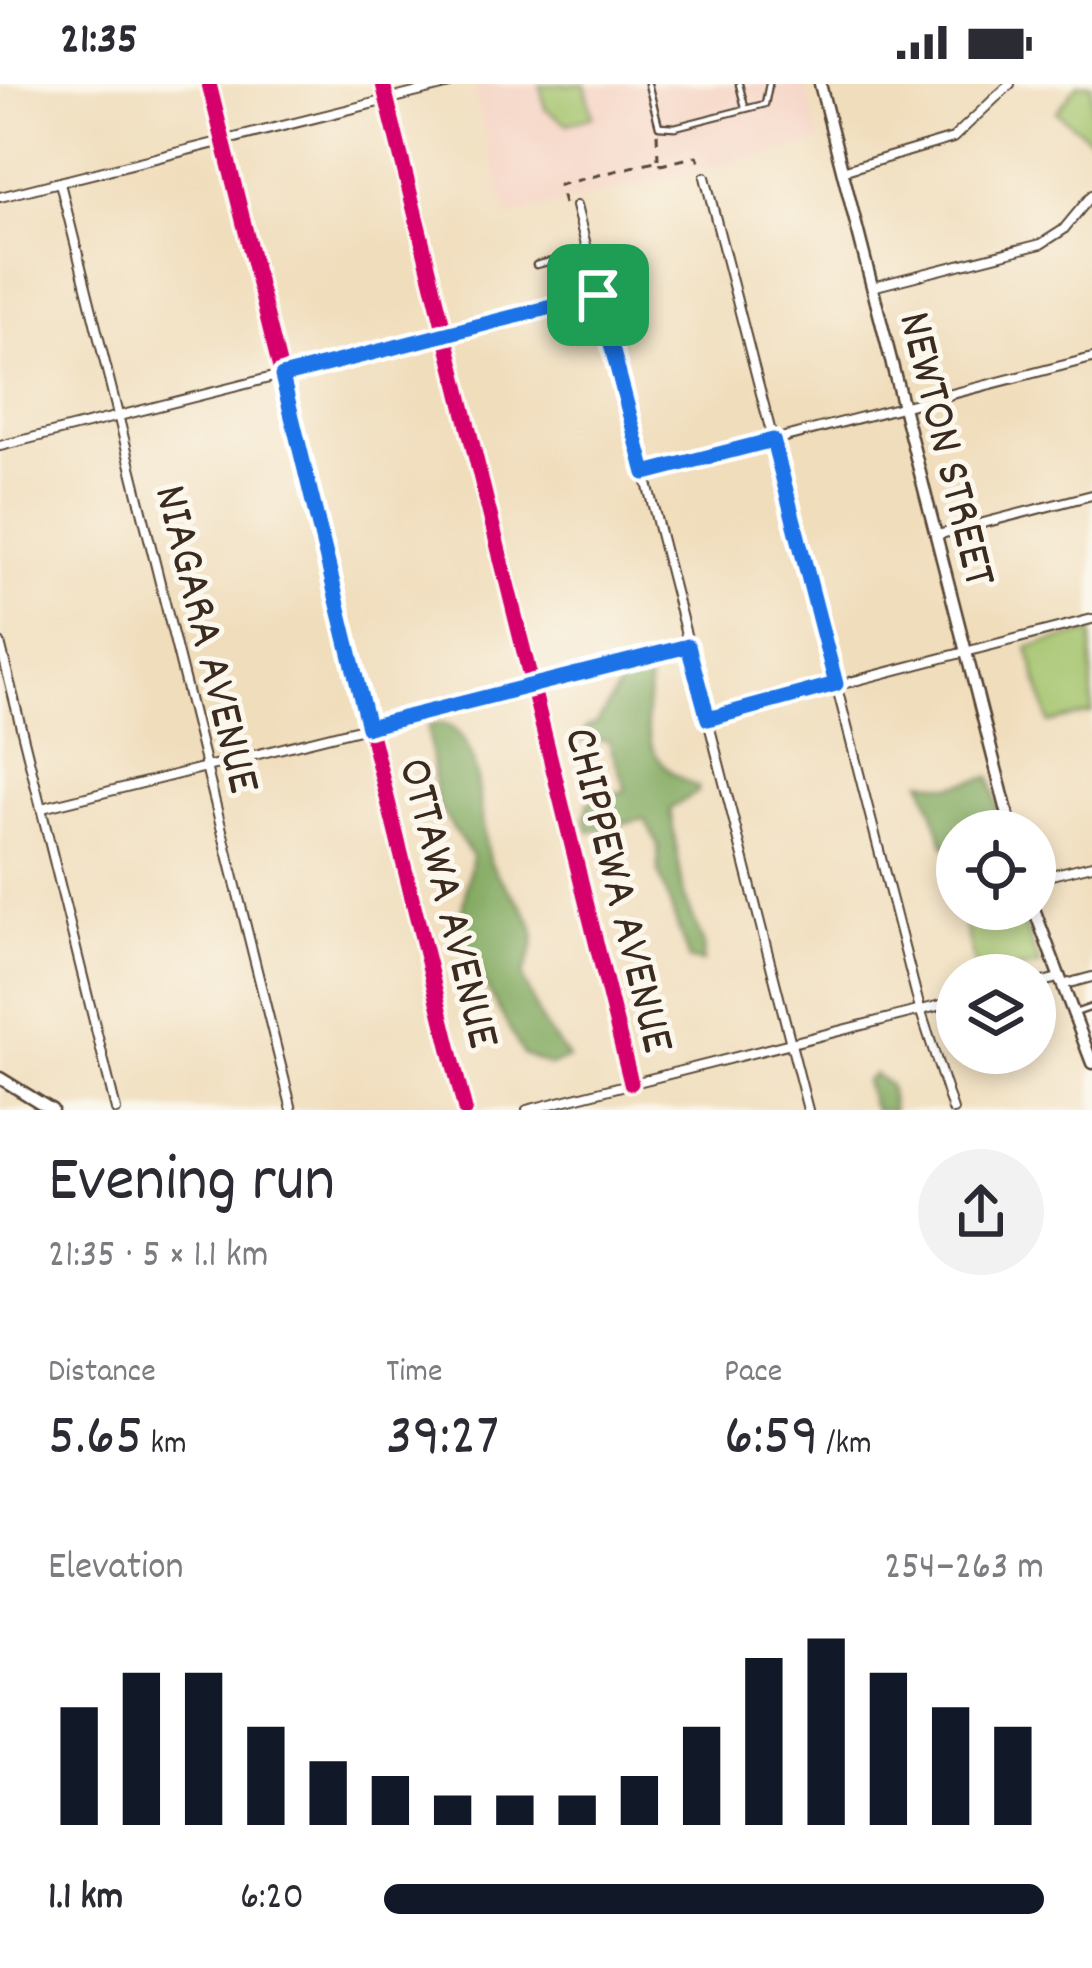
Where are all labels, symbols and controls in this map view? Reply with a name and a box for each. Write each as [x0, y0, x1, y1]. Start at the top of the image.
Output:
text: 21:35 [60, 10, 138, 74]
pin [547, 244, 649, 346]
icon: arrive [565, 262, 631, 328]
street label: NEWTON STREET [876, 305, 1011, 595]
street label: NIAGARA AVENUE [132, 478, 275, 801]
street label: CHIPPEWA AVENUE [542, 721, 690, 1061]
street label: OTTAWA AVENUE [376, 752, 515, 1056]
map controls [936, 810, 1056, 1074]
button: locate [936, 810, 1056, 930]
button: layers [936, 954, 1056, 1074]
text: Evening run [48, 1138, 335, 1232]
button: share [918, 1149, 1044, 1275]
text: 21:35 · 5 × 1.1 km [48, 1230, 269, 1285]
text: Distance [48, 1350, 156, 1397]
text: Time [386, 1350, 442, 1397]
text: Pace [724, 1350, 782, 1397]
text: 5.65 [48, 1397, 143, 1483]
text: 39:27 [386, 1397, 499, 1483]
text: 6:59 [724, 1397, 819, 1483]
text: km [143, 1422, 187, 1469]
text: /km [819, 1422, 872, 1469]
text: Elevation [48, 1542, 184, 1597]
text: 254–263 m [884, 1542, 1044, 1597]
text: 1.1 km [48, 1872, 123, 1927]
text: 6:20 [240, 1872, 304, 1927]

